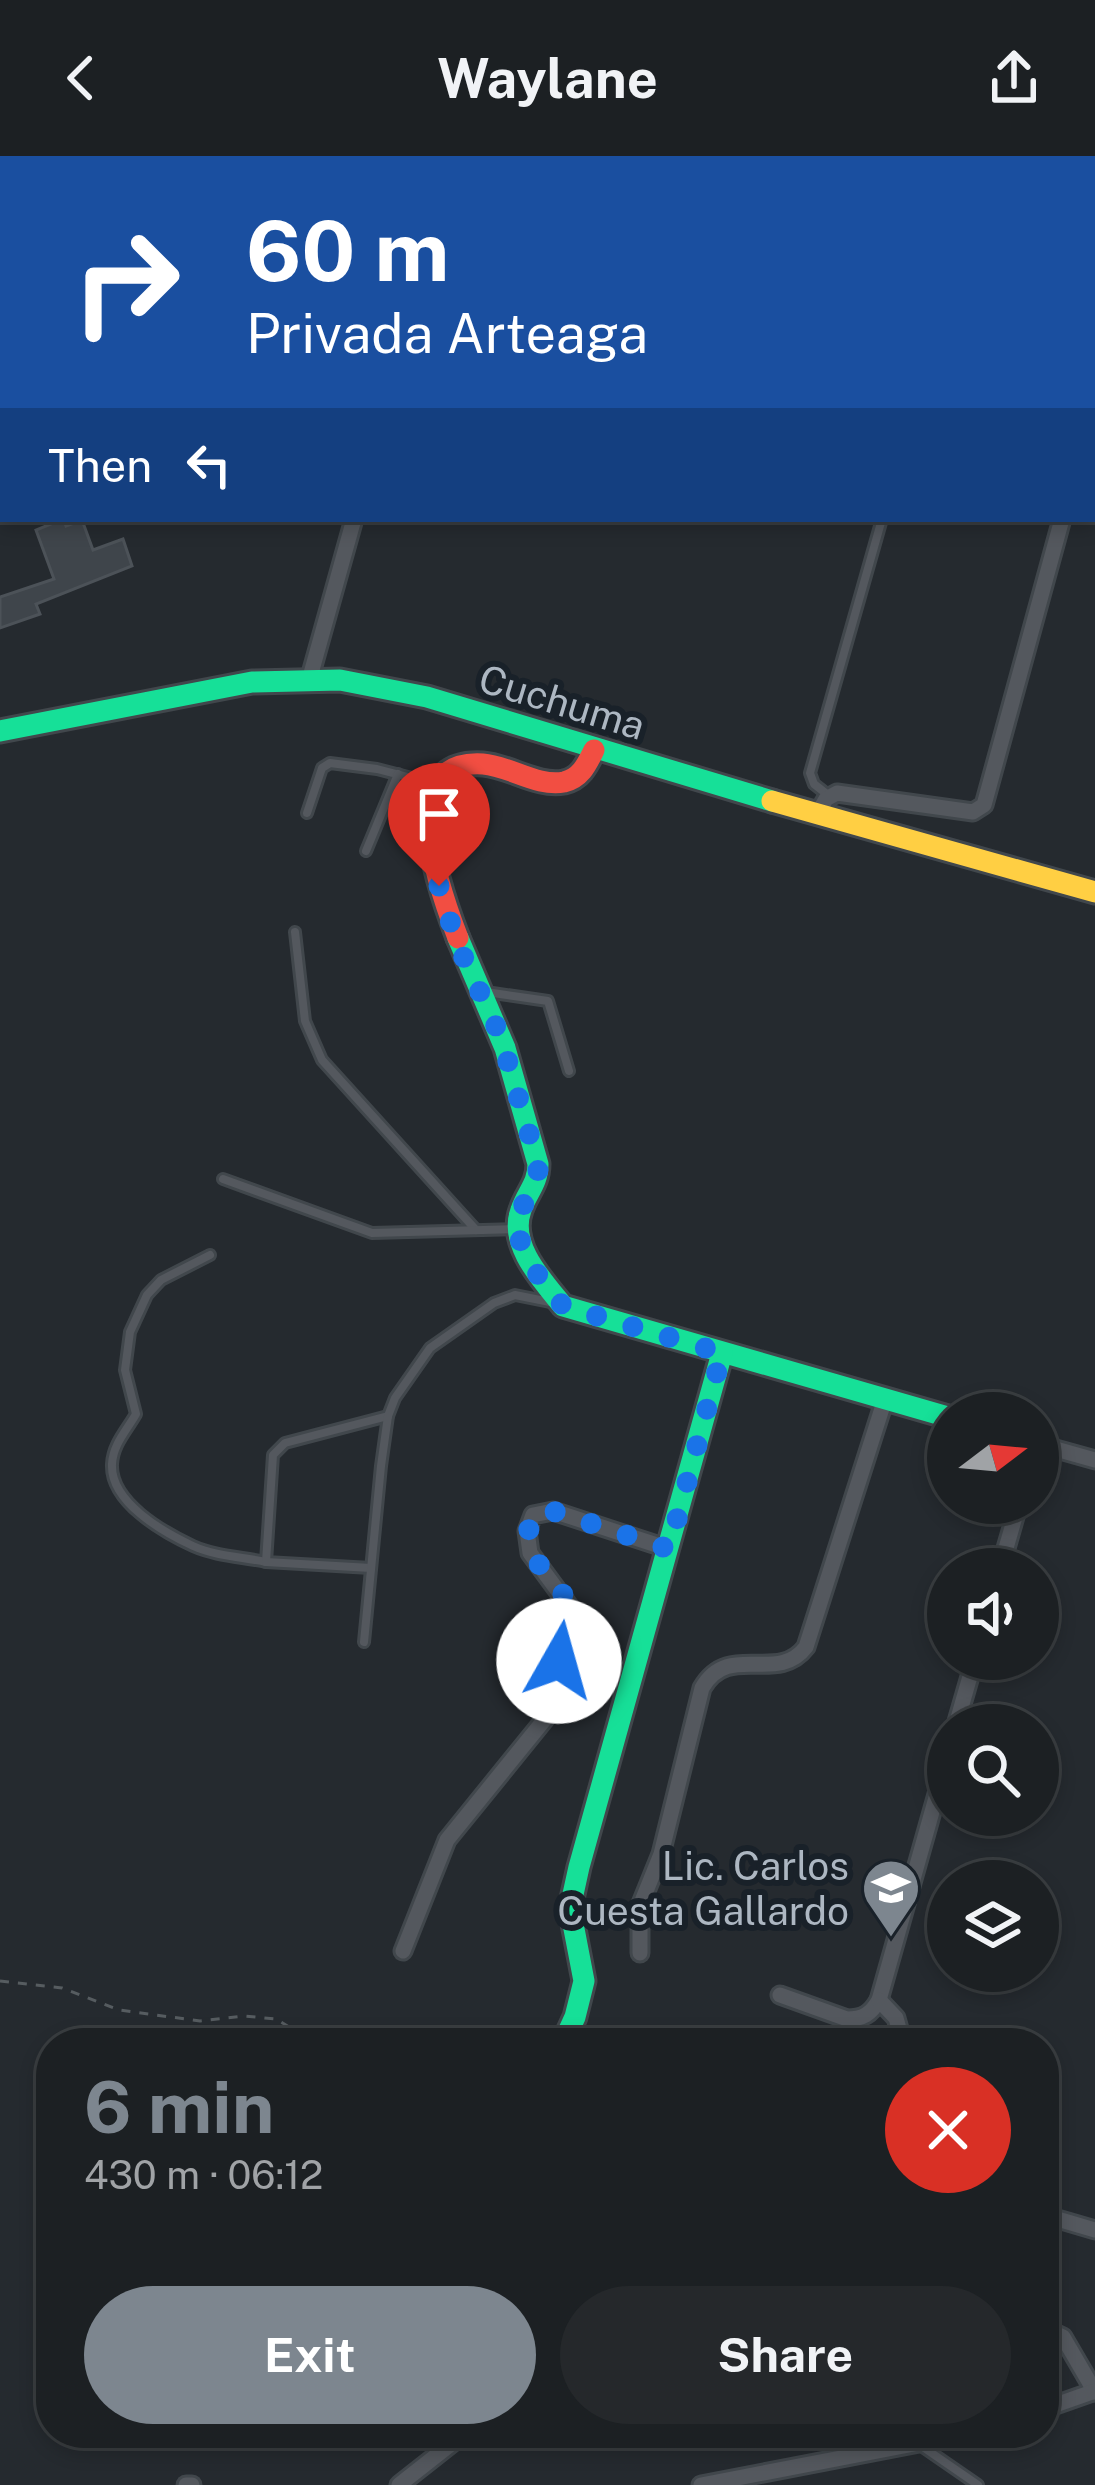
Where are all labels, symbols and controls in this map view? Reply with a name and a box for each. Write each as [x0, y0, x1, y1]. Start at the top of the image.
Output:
icon: back [48, 45, 114, 111]
icon: share [981, 45, 1047, 111]
text: Waylane [437, 47, 658, 110]
text: 60 m [246, 201, 450, 300]
icon: right [48, 204, 204, 360]
text: Privada Arteaga [246, 302, 648, 365]
icon: left [176, 432, 242, 498]
text: Then [48, 439, 152, 492]
street label: Cuchuma [473, 655, 651, 749]
pin [388, 763, 490, 886]
icon: arrive [406, 781, 472, 847]
north arrow [927, 1392, 1059, 1524]
map controls [927, 1392, 1059, 1992]
button: sound [927, 1548, 1059, 1680]
position arrow [496, 1598, 622, 1724]
button: search [927, 1704, 1059, 1836]
place label: Lic. Carlos Cuesta Gallardo [557, 1843, 849, 1934]
school or university icon: Lic. Carlos Cuesta Gallardo [860, 1857, 922, 1939]
button: layers [927, 1860, 1059, 1992]
text: 6 min [84, 2065, 274, 2149]
button: close [885, 2067, 1011, 2193]
text: 430 m · 06:12 [84, 2152, 323, 2198]
button: Exit [84, 2286, 536, 2424]
button: Share [560, 2286, 1011, 2424]

